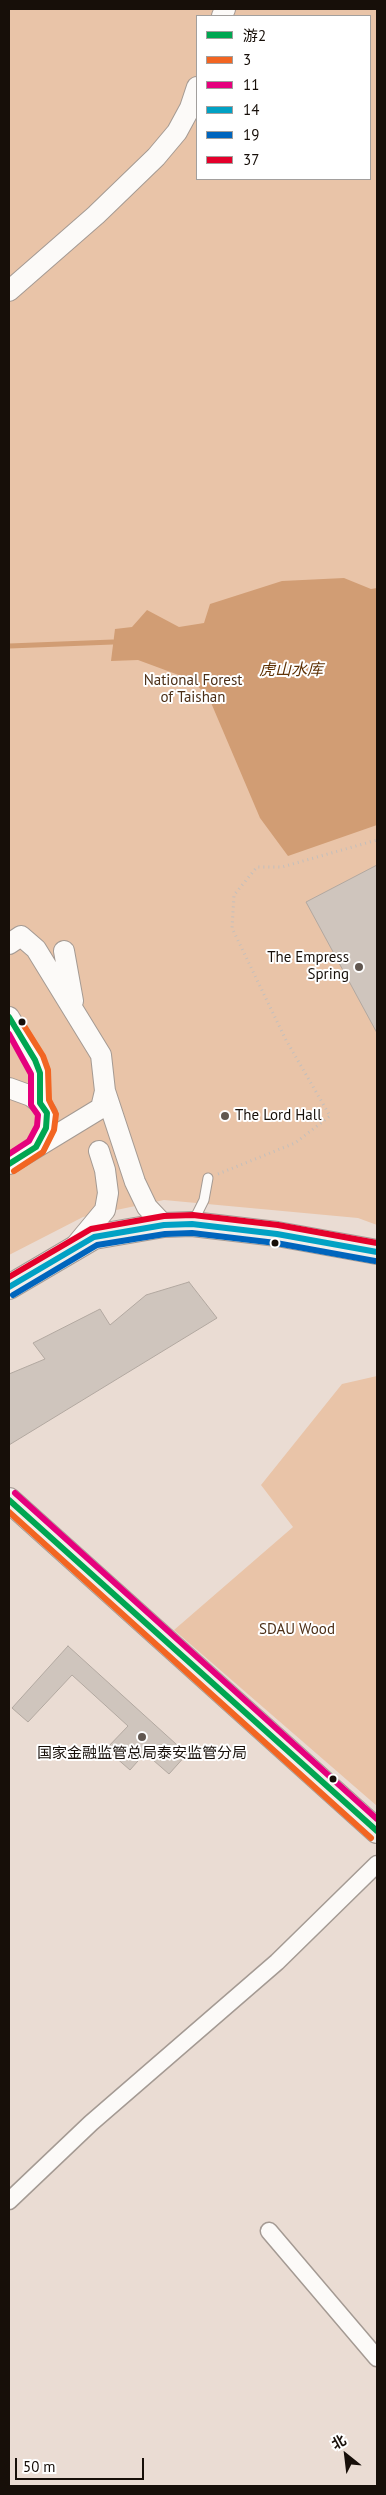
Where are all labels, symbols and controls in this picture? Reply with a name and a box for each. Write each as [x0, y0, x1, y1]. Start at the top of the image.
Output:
legend [196, 15, 371, 180]
text: 游2 [243, 26, 266, 45]
text: 3 [243, 50, 251, 69]
text: 11 [243, 75, 259, 94]
text: 14 [243, 100, 259, 119]
text: 19 [243, 125, 259, 144]
text: 37 [243, 150, 259, 169]
water label: 虎山水库 [259, 660, 323, 680]
park label: National Forest of Taishan [144, 672, 242, 707]
place label: The Empress Spring [267, 949, 349, 984]
marker: The Empress Spring [353, 961, 365, 973]
unlabelled marker [17, 1017, 27, 1027]
place label: The Lord Hall [235, 1107, 322, 1125]
marker: The Lord Hall [219, 1110, 231, 1122]
unlabelled marker [270, 1238, 280, 1248]
park label: SDAU Wood [259, 1621, 335, 1639]
marker: 国家金融监管总局泰安监管分局 [136, 1731, 148, 1743]
place label: 国家金融监管总局泰安监管分局 [37, 1745, 247, 1763]
unlabelled marker [328, 1774, 338, 1784]
north arrow [321, 2430, 371, 2480]
text: 北 [328, 2431, 349, 2453]
scale bar [18, 2448, 146, 2480]
text: 50 m [23, 2457, 56, 2476]

